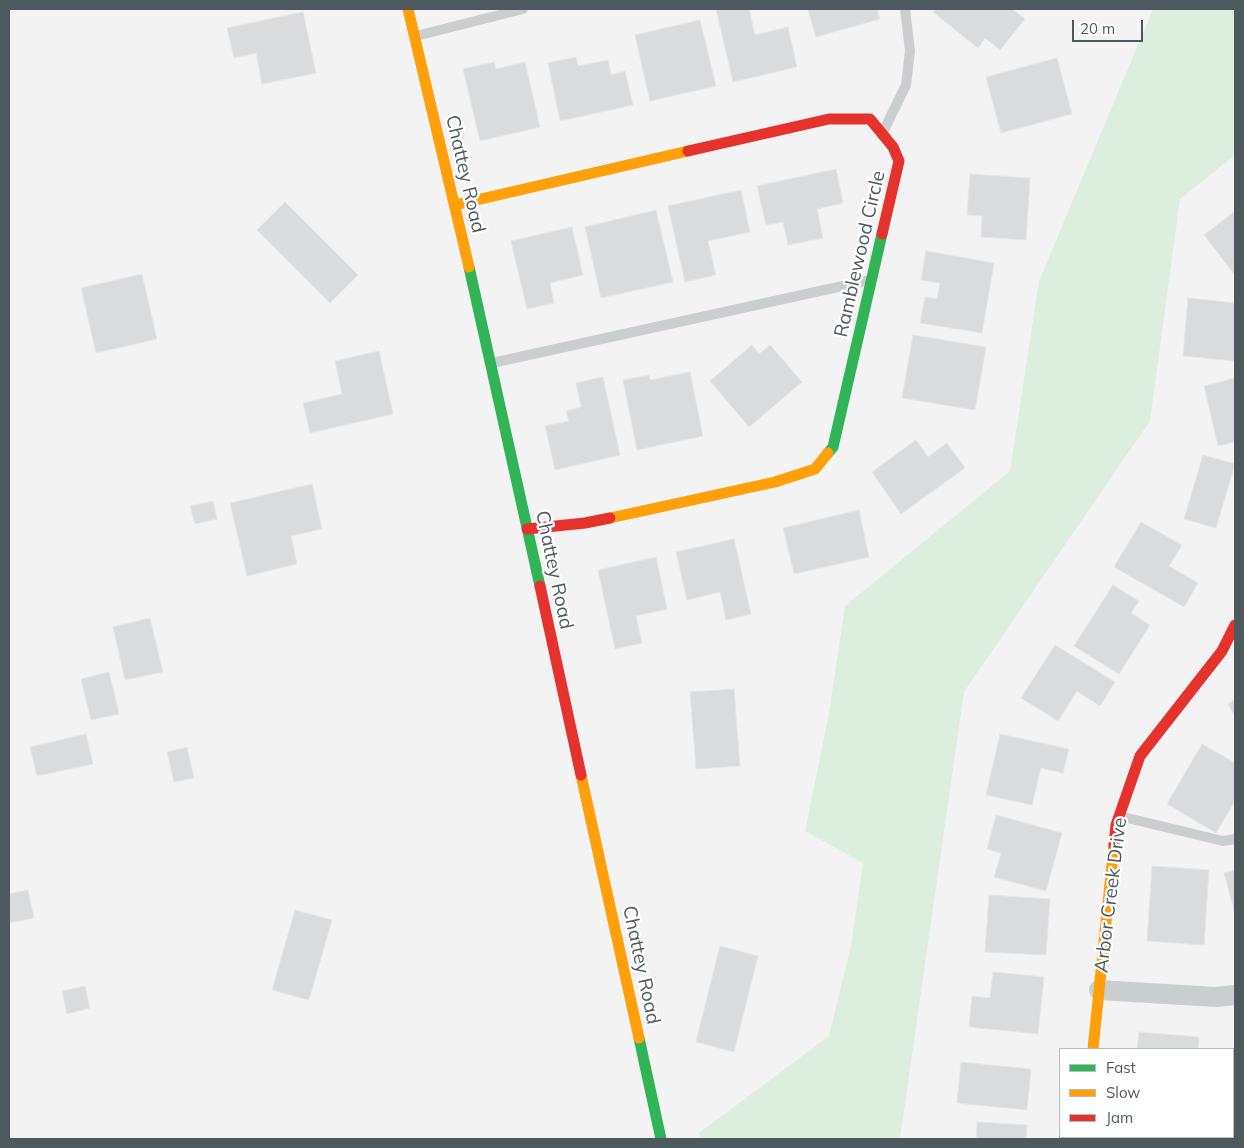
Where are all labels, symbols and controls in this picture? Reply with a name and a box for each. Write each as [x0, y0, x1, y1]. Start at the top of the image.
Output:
scale bar [1074, 10, 1145, 42]
text: 20 m [1080, 19, 1115, 38]
street label: Chattey Road [440, 113, 490, 235]
street label: Ramblewood Circle [830, 168, 890, 340]
street label: Chattey Road [530, 509, 578, 631]
street label: Arbor Creek Drive [1090, 816, 1132, 974]
street label: Chattey Road [617, 904, 665, 1026]
legend [1059, 1048, 1234, 1138]
text: Fast [1106, 1058, 1136, 1077]
text: Slow [1106, 1083, 1140, 1102]
text: Jam [1106, 1108, 1133, 1127]

